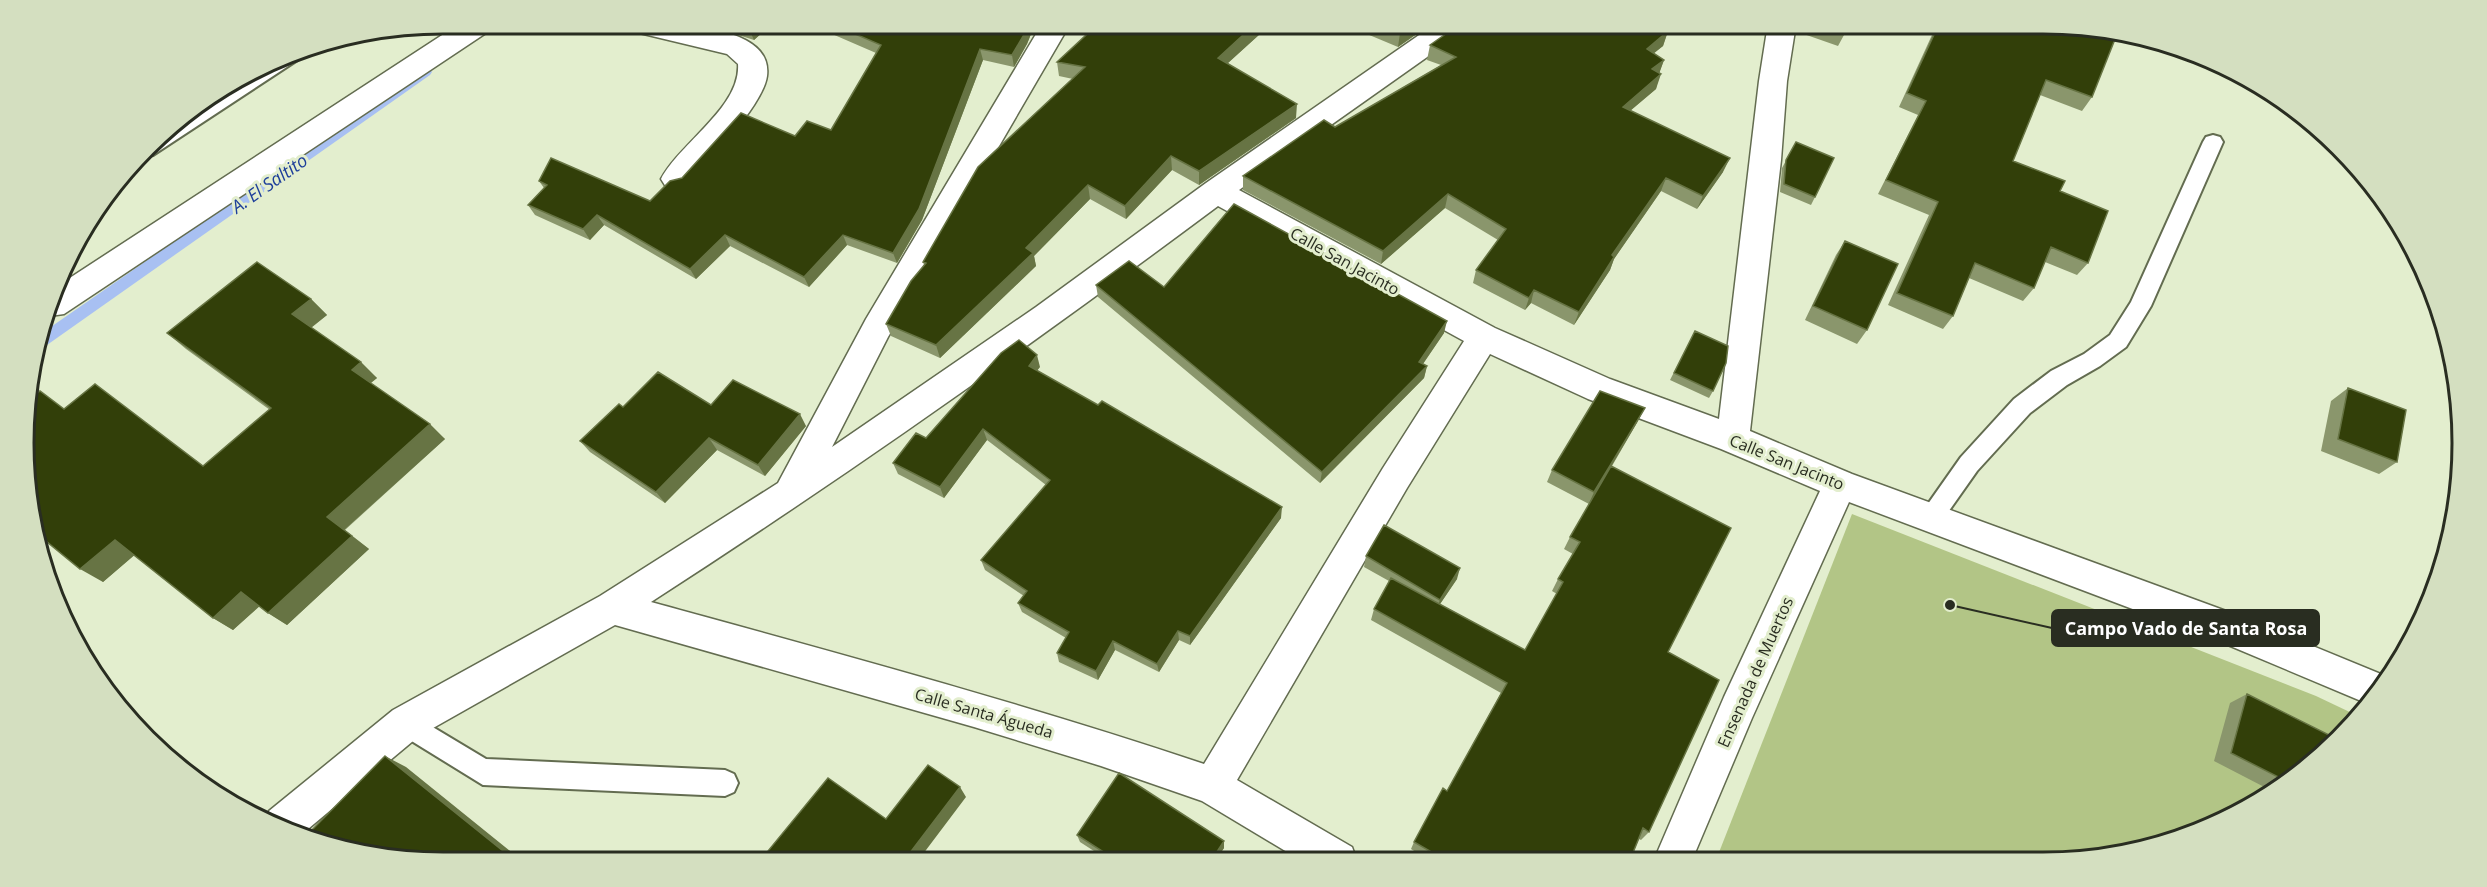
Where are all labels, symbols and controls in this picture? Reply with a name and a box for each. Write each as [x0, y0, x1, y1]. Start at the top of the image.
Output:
water label: A. El Saltito [224, 148, 312, 219]
street label: Calle San Jacinto [1286, 222, 1404, 300]
street label: Calle San Jacinto [1726, 429, 1848, 495]
street label: Ensenada de Muertos [1712, 593, 1798, 751]
callout: Campo Vado de Santa Rosa [2052, 610, 2319, 646]
text: Campo Vado de Santa Rosa [2065, 616, 2307, 640]
street label: Calle Santa Águeda [912, 683, 1056, 743]

